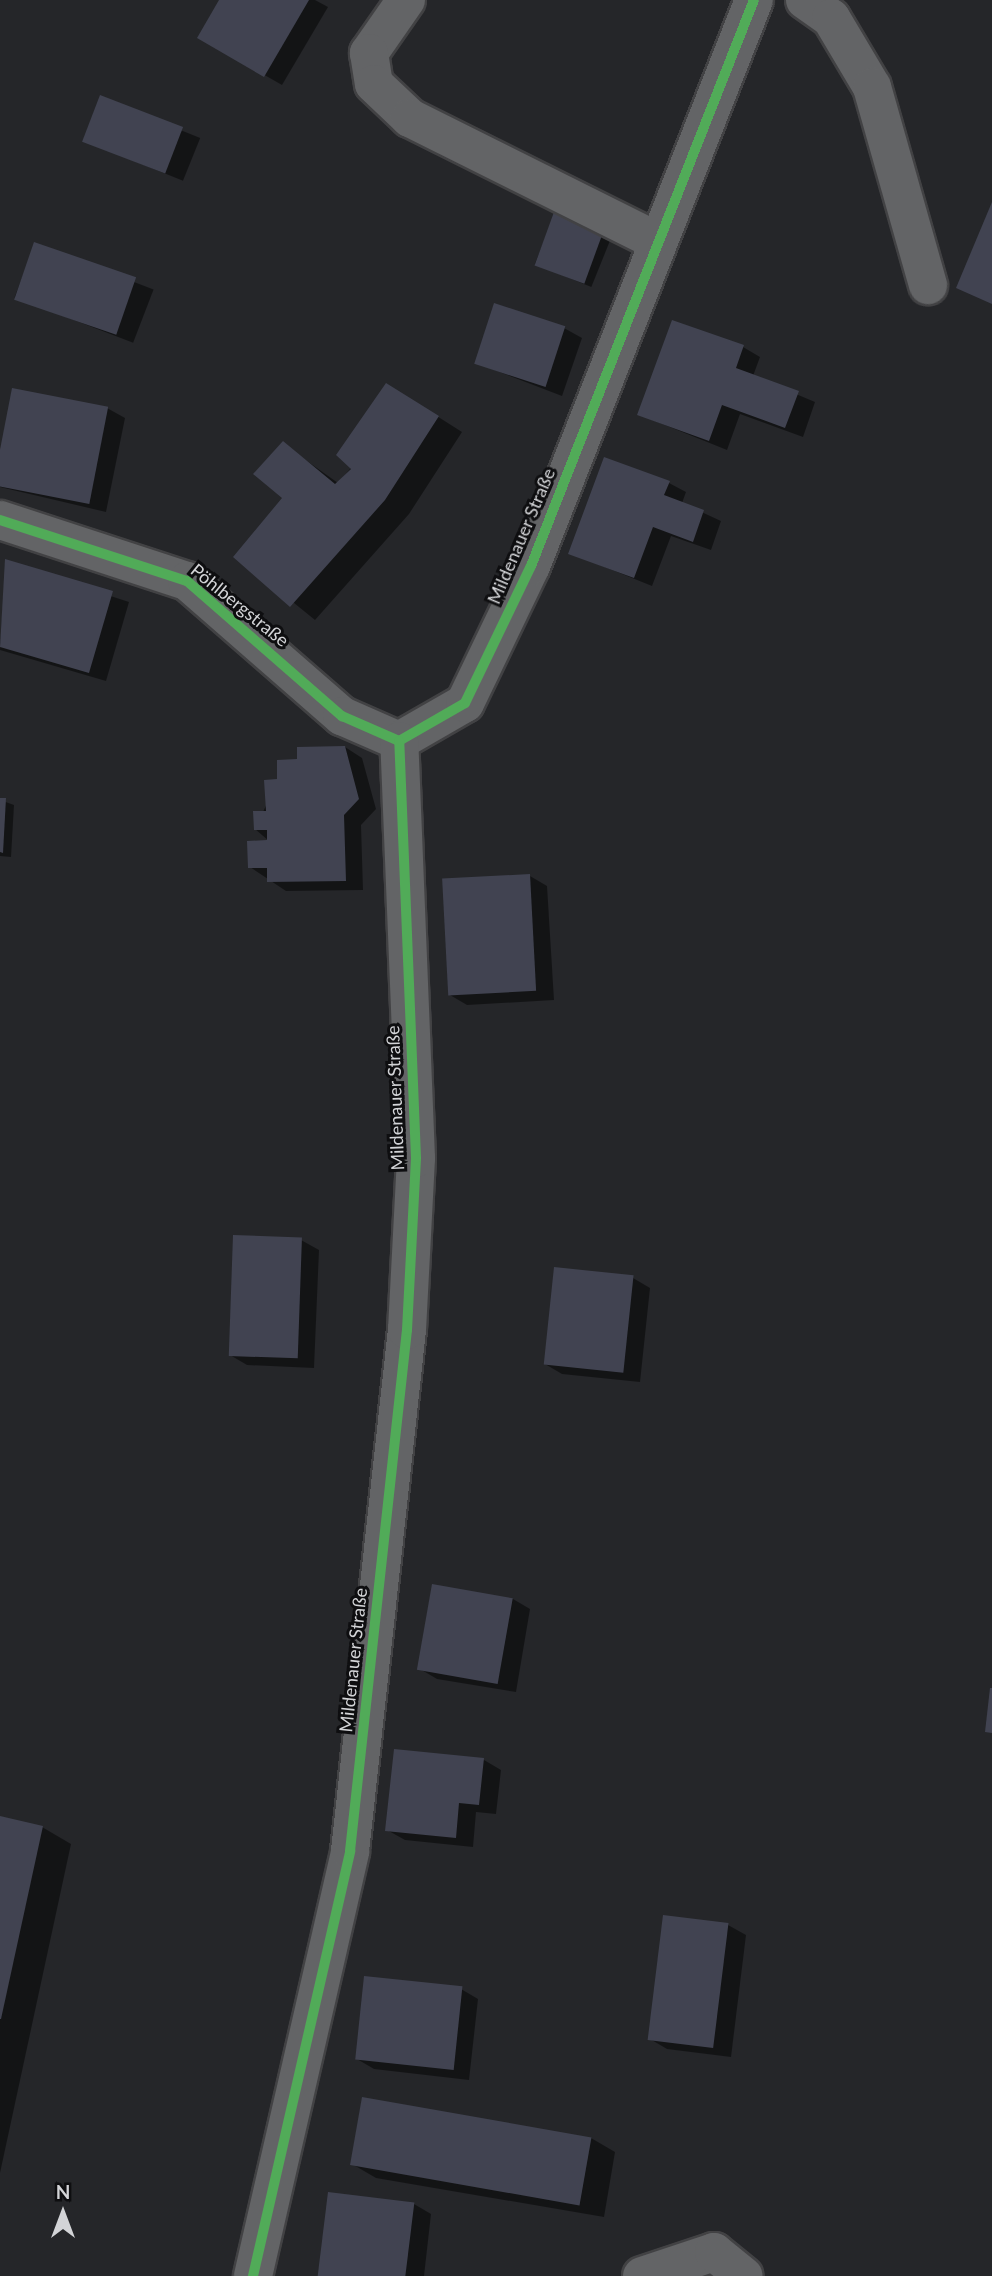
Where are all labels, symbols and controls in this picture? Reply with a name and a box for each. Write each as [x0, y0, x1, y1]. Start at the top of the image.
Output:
street label: Mildenauer Straße [483, 465, 559, 607]
street label: Pöhlbergstraße [187, 559, 293, 651]
street label: Mildenauer Straße [382, 1025, 408, 1171]
street label: Mildenauer Straße [335, 1587, 371, 1733]
north arrow [28, 2178, 98, 2248]
text: N [56, 2180, 70, 2203]

